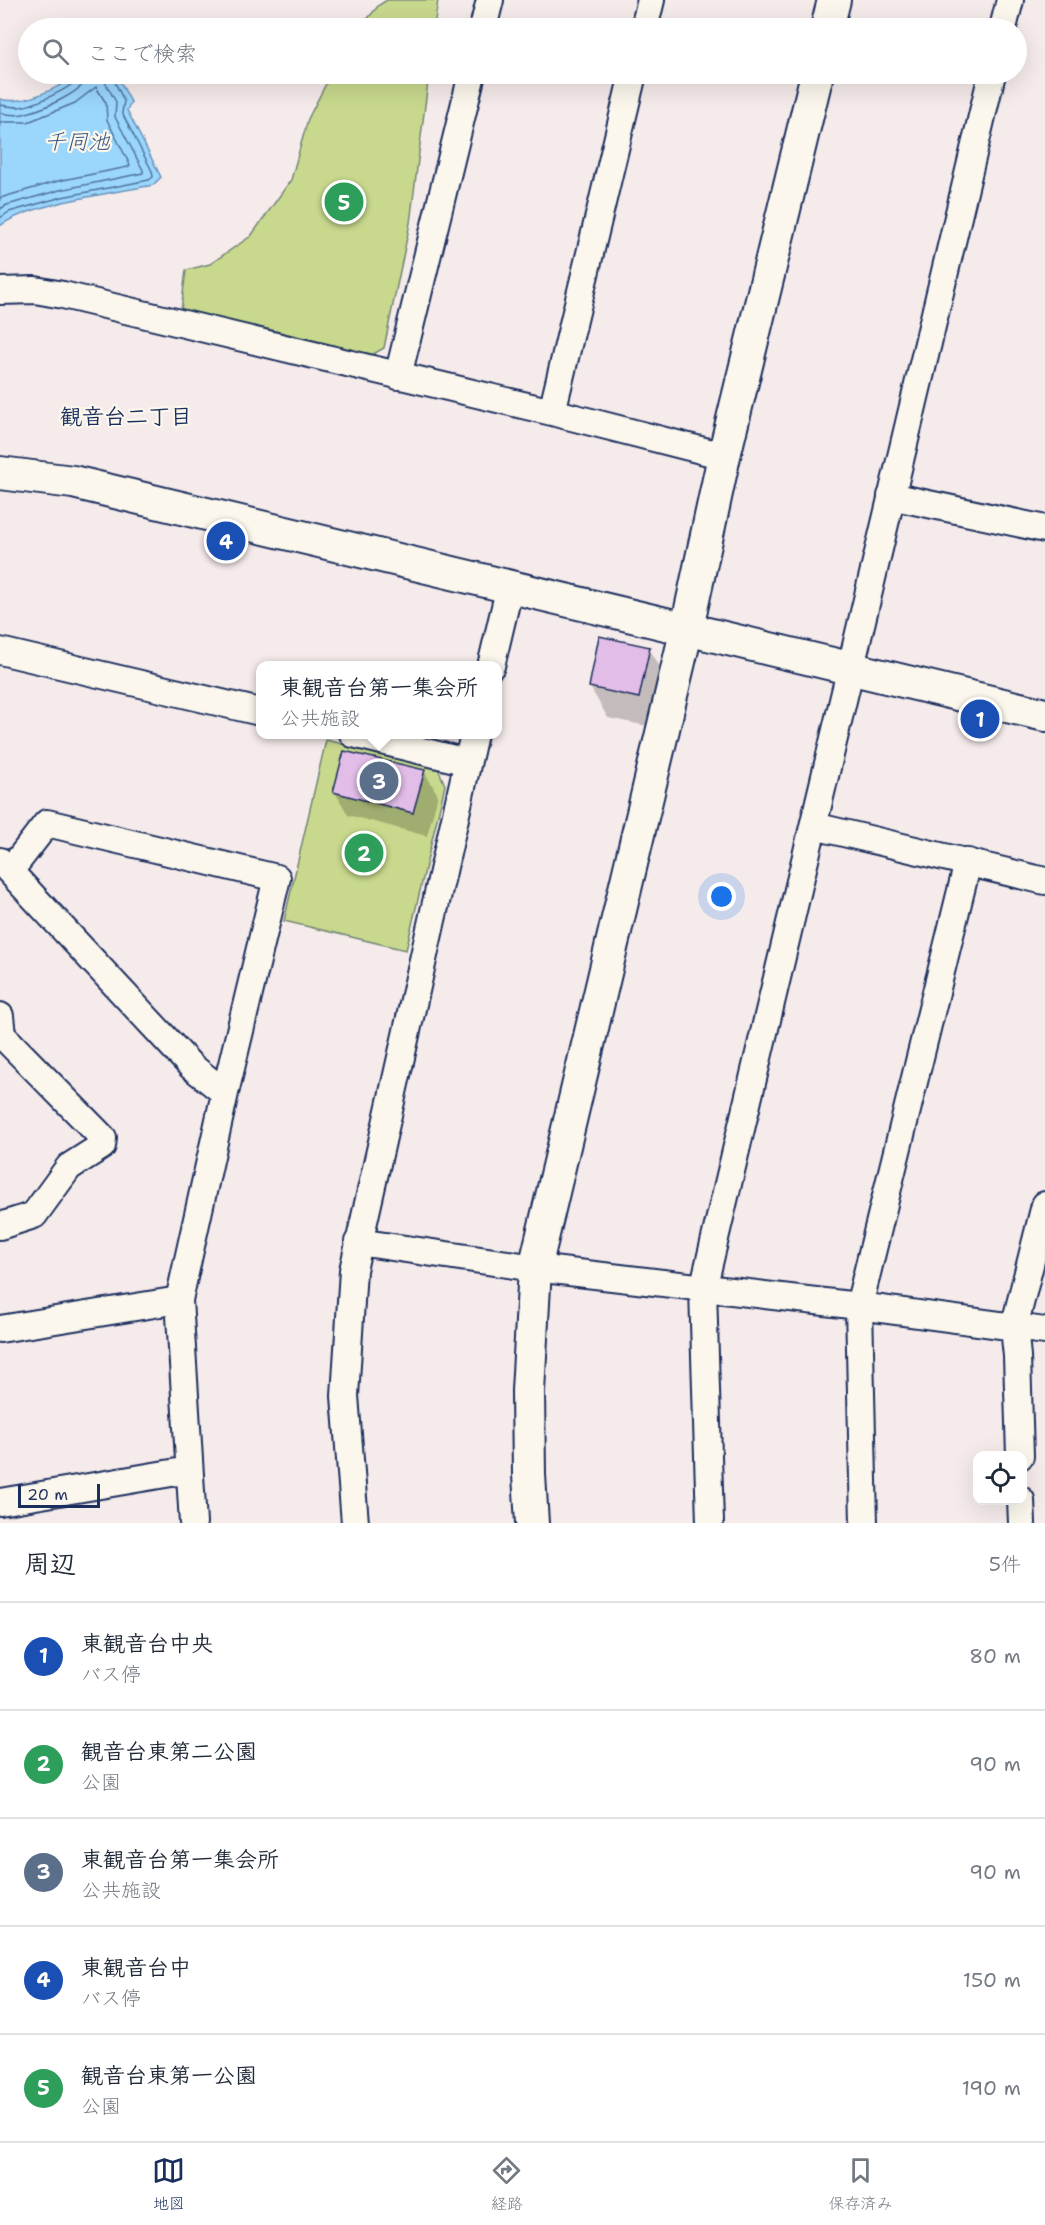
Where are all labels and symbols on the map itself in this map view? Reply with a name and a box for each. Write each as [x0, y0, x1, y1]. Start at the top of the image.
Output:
water label: 千同池 [44, 127, 111, 156]
pin: 5 [324, 180, 364, 224]
district label: 観音台二丁目 [60, 402, 192, 431]
pin: 4 [206, 518, 246, 564]
pin: 1 [960, 696, 1000, 742]
pin: 3 [360, 758, 398, 804]
pin: 2 [344, 830, 384, 876]
your location [707, 882, 736, 911]
scale bar [18, 1481, 100, 1508]

